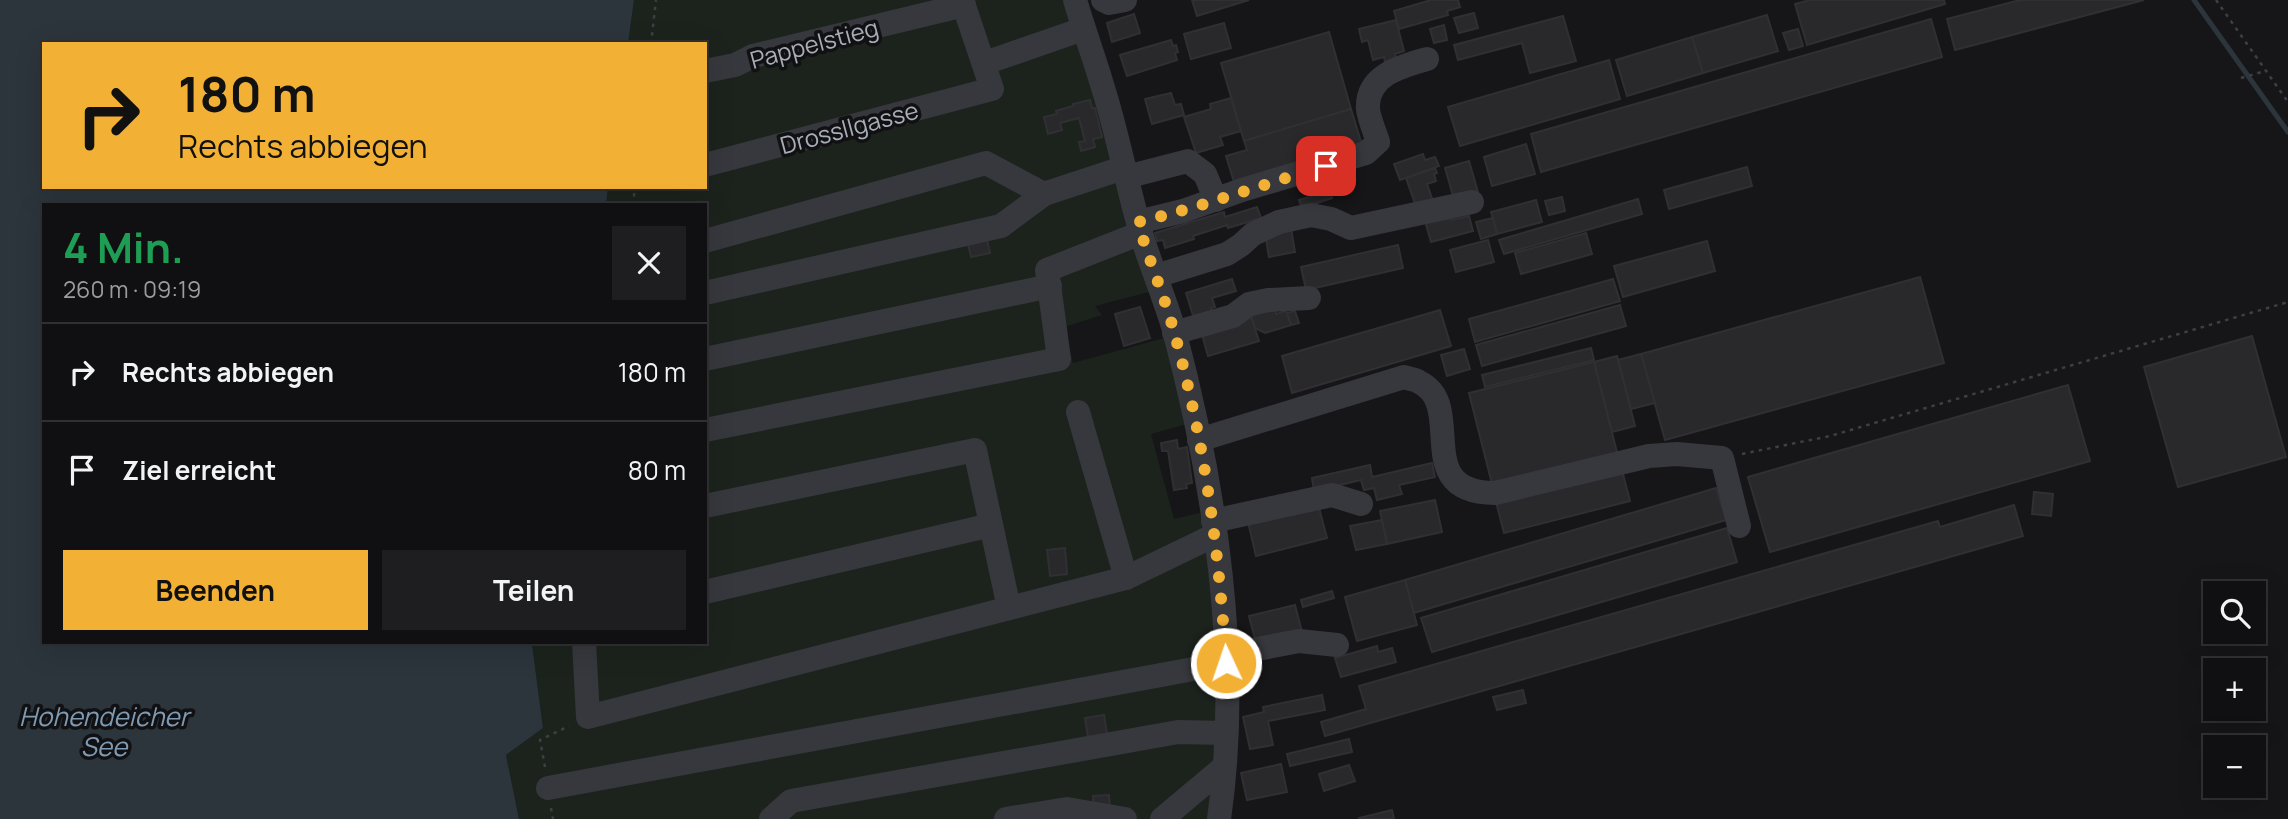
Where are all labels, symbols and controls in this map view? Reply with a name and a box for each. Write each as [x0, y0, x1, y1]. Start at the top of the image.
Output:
street label: Pappelstieg [746, 10, 882, 76]
text: 180 m [178, 60, 316, 127]
icon: right [63, 70, 154, 161]
street label: Drossllgasse [776, 93, 922, 161]
text: Rechts abbiegen [178, 124, 428, 168]
pin [1296, 136, 1356, 196]
icon: arrive [1307, 147, 1345, 185]
text: 4 Min. [63, 218, 184, 276]
button: close [612, 226, 686, 300]
text: 260 m · 09:19 [63, 273, 201, 305]
icon: right [63, 353, 101, 391]
text: Rechts abbiegen [122, 354, 334, 390]
text: 180 m [618, 354, 686, 390]
icon: arrive [63, 451, 101, 489]
text: Ziel erreicht [122, 452, 276, 488]
text: 80 m [628, 452, 686, 488]
button: Beenden [63, 550, 368, 630]
button: Teilen [382, 550, 686, 630]
map controls [2203, 581, 2266, 798]
button: search [2203, 581, 2266, 644]
position arrow [1189, 626, 1263, 700]
button: + [2203, 658, 2266, 721]
water label: Hohendeicher See [19, 698, 193, 764]
button: − [2203, 735, 2266, 798]

